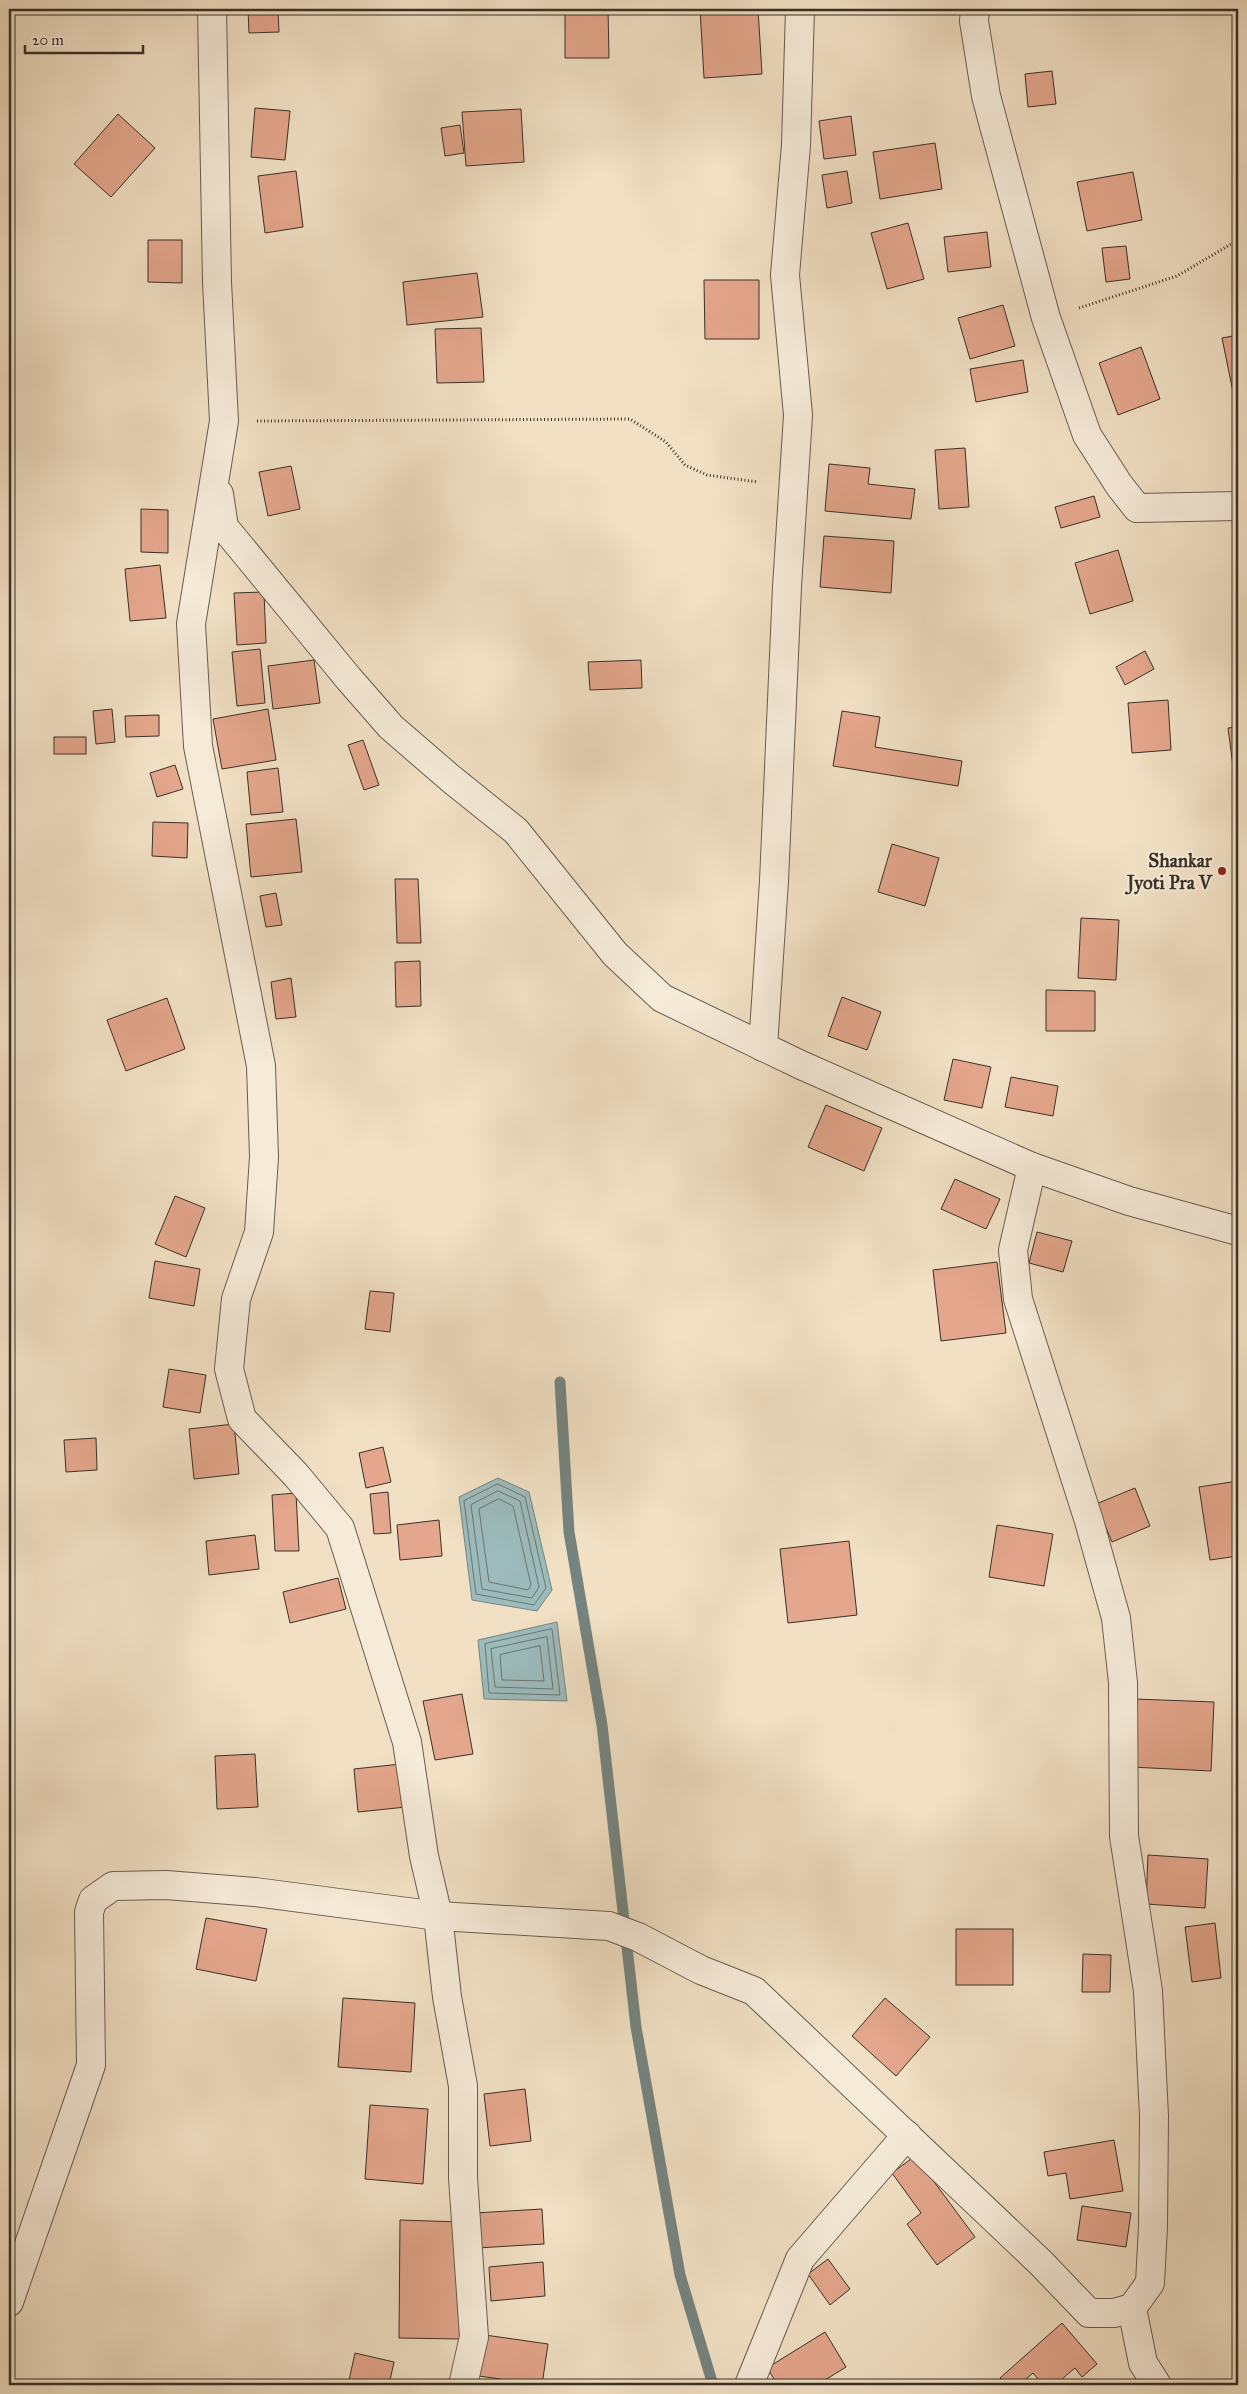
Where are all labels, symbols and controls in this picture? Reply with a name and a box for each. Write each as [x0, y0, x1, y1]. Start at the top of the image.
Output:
scale bar [25, 22, 142, 54]
text: 20 m [32, 31, 64, 49]
place label: Shankar Jyoti Pra V [1124, 849, 1214, 895]
marker: Shankar Jyoti Pra V [1216, 865, 1228, 877]

